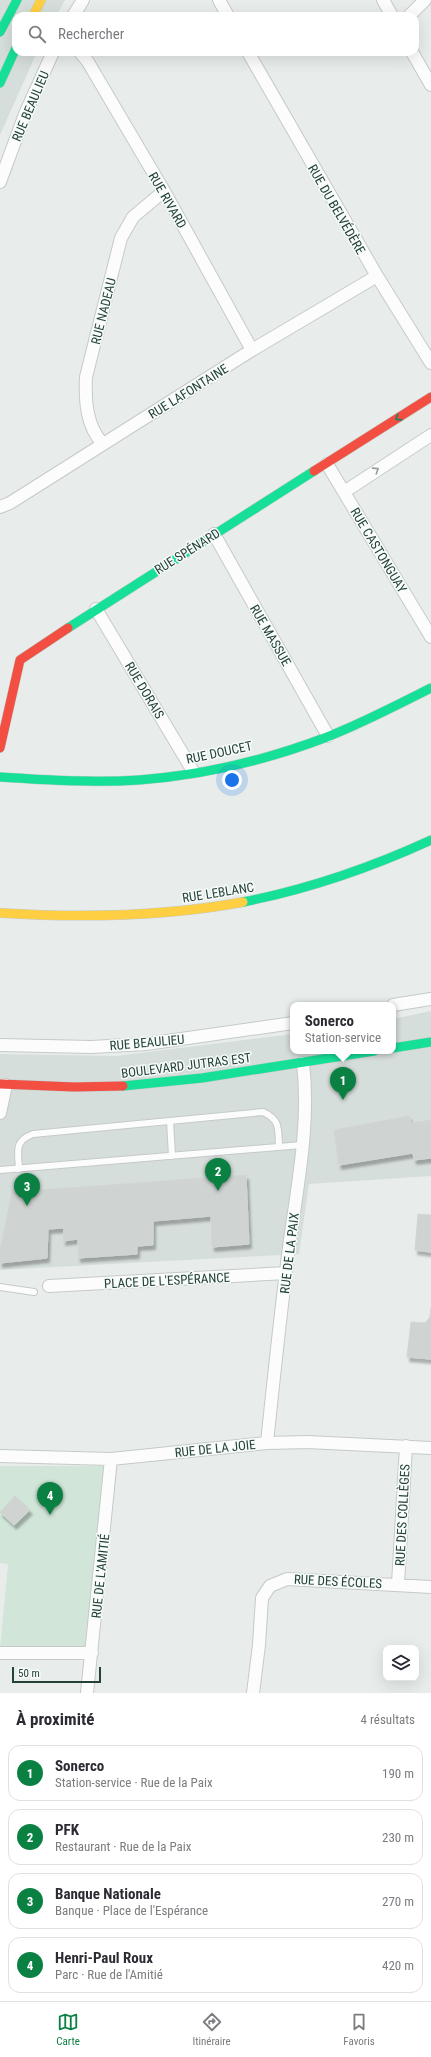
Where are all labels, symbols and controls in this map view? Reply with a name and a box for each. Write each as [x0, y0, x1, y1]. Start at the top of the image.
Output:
search box [12, 12, 419, 56]
icon: search [26, 23, 48, 45]
text: Rechercher [58, 25, 124, 43]
street label: RUE BEAULIEU [9, 69, 52, 144]
street label: RUE DU BELVÉDÈRE [305, 162, 368, 257]
street label: RUE RIVARD [145, 169, 190, 231]
street label: RUE NADEAU [88, 276, 119, 346]
street label: RUE LAFONTAINE [146, 361, 231, 422]
one-way arrow [395, 413, 402, 421]
one-way arrow [372, 468, 379, 475]
street label: RUE CASTONGUAY [347, 505, 410, 596]
street label: RUE SPÉNARD [152, 525, 223, 577]
street label: RUE MASSUE [247, 602, 294, 669]
street label: RUE DORAIS [122, 659, 167, 721]
street label: RUE DOUCET [185, 738, 254, 767]
your location [222, 770, 242, 790]
street label: RUE LEBLANC [181, 879, 255, 906]
popup [290, 1002, 396, 1054]
text: Sonerco [305, 1012, 354, 1030]
text: Station-service [305, 1030, 381, 1045]
street label: RUE BEAULIEU [109, 1032, 185, 1053]
street label: BOULEVARD JUTRAS EST [120, 1050, 252, 1081]
pin: 1 [330, 1067, 356, 1100]
pin: 2 [205, 1158, 231, 1191]
pin: 3 [14, 1173, 40, 1206]
street label: RUE DE LA PAIX [277, 1212, 302, 1294]
street label: PLACE DE L'ESPÉRANCE [104, 1270, 230, 1291]
street label: RUE DE LA JOIE [174, 1437, 256, 1460]
street label: RUE DES COLLÈGES [392, 1463, 413, 1566]
pin: 4 [37, 1482, 63, 1515]
street label: RUE DE L'AMITIÉ [89, 1533, 112, 1619]
street label: RUE DES ÉCOLES [293, 1572, 383, 1591]
map controls [383, 1645, 419, 1681]
button: layers [383, 1645, 419, 1681]
scale bar [12, 1665, 101, 1684]
text: 50 m [18, 1667, 40, 1680]
text: À proximité [16, 1709, 94, 1729]
text: 4 résultats [361, 1712, 415, 1727]
text: Sonerco [55, 1757, 104, 1775]
text: 1 [27, 1766, 33, 1781]
text: 190 m [382, 1766, 414, 1781]
text: Station-service · Rue de la Paix [55, 1775, 213, 1790]
text: PFK [55, 1821, 79, 1839]
text: 2 [27, 1830, 33, 1845]
text: 230 m [382, 1830, 414, 1845]
text: Restaurant · Rue de la Paix [55, 1839, 192, 1854]
text: Banque Nationale [55, 1885, 161, 1903]
text: 3 [27, 1894, 33, 1909]
text: 270 m [382, 1894, 414, 1909]
text: Banque · Place de l'Espérance [55, 1903, 208, 1918]
text: Henri-Paul Roux [55, 1949, 153, 1967]
text: 4 [27, 1958, 33, 1973]
text: 420 m [382, 1958, 414, 1973]
text: Parc · Rue de l'Amitié [55, 1967, 163, 1982]
tab: Carte [56, 2011, 80, 2048]
tab: Itinéraire [192, 2011, 231, 2048]
tab: Favoris [343, 2011, 375, 2048]

